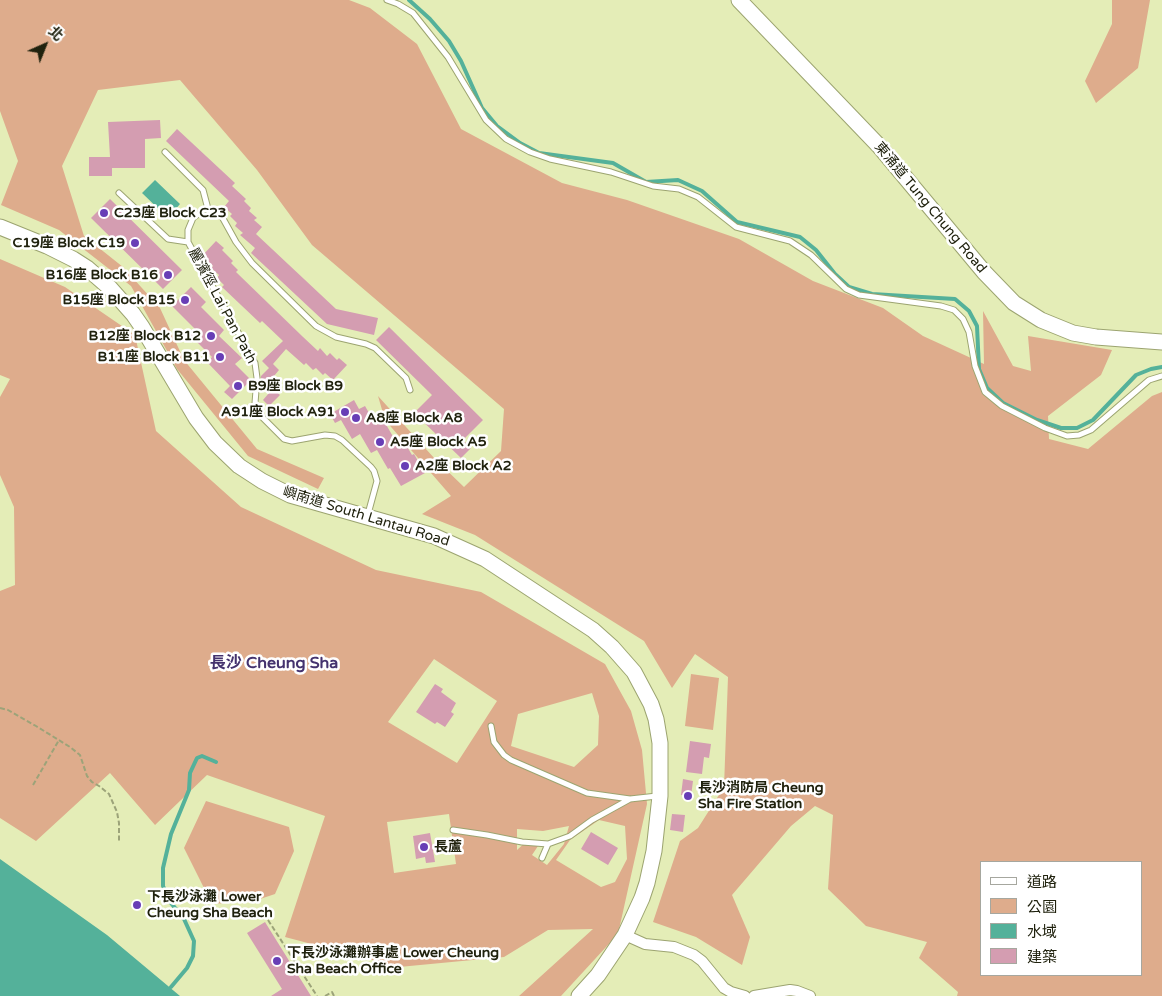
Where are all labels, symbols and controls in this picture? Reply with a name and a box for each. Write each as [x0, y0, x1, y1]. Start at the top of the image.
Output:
north arrow [20, 20, 70, 70]
text: 北 [45, 23, 67, 45]
street label: 東涌道 Tung Chung Road [870, 139, 990, 277]
place label: C23座 Block C23 [114, 205, 227, 221]
marker: C23座 Block C23 [98, 207, 110, 219]
place label: C19座 Block C19 [12, 235, 125, 251]
marker: C19座 Block C19 [129, 237, 141, 249]
street label: 麗濱徑 Lai Pan Path [184, 245, 260, 367]
place label: B16座 Block B16 [45, 267, 158, 283]
marker: B16座 Block B16 [162, 269, 174, 281]
place label: B15座 Block B15 [62, 292, 175, 308]
marker: B15座 Block B15 [179, 294, 191, 306]
place label: B12座 Block B12 [88, 328, 201, 344]
marker: B12座 Block B12 [205, 330, 217, 342]
place label: B11座 Block B11 [97, 349, 210, 365]
marker: B11座 Block B11 [214, 351, 226, 363]
place label: B9座 Block B9 [248, 378, 343, 394]
marker: B9座 Block B9 [232, 380, 244, 392]
place label: A91座 Block A91 [221, 404, 335, 420]
marker: A91座 Block A91 [339, 406, 351, 418]
place label: A8座 Block A8 [366, 410, 462, 426]
marker: A8座 Block A8 [350, 412, 362, 424]
place label: A5座 Block A5 [390, 434, 486, 450]
marker: A5座 Block A5 [374, 436, 386, 448]
place label: A2座 Block A2 [415, 458, 511, 474]
marker: A2座 Block A2 [399, 460, 411, 472]
street label: 嶼南道 South Lantau Road [281, 484, 451, 550]
district label: 長沙 Cheung Sha [210, 654, 338, 674]
place label: 長沙消防局 Cheung Sha Fire Station [698, 780, 824, 812]
marker: 長沙消防局 Cheung Sha Fire Station [682, 790, 694, 802]
place label: 長蘆 [434, 839, 462, 855]
marker: 長蘆 [418, 841, 430, 853]
legend [980, 861, 1142, 976]
text: 道路 [1027, 873, 1057, 891]
place label: 下長沙泳灘 Lower Cheung Sha Beach [147, 889, 273, 922]
text: 公園 [1027, 898, 1057, 916]
marker: 下長沙泳灘 Lower Cheung Sha Beach [131, 899, 143, 911]
text: 水域 [1027, 923, 1057, 941]
place label: 下長沙泳灘辦事處 Lower Cheung Sha Beach Office [287, 945, 499, 978]
text: 建築 [1027, 948, 1057, 966]
marker: 下長沙泳灘辦事處 Lower Cheung Sha Beach Office [271, 955, 283, 967]

